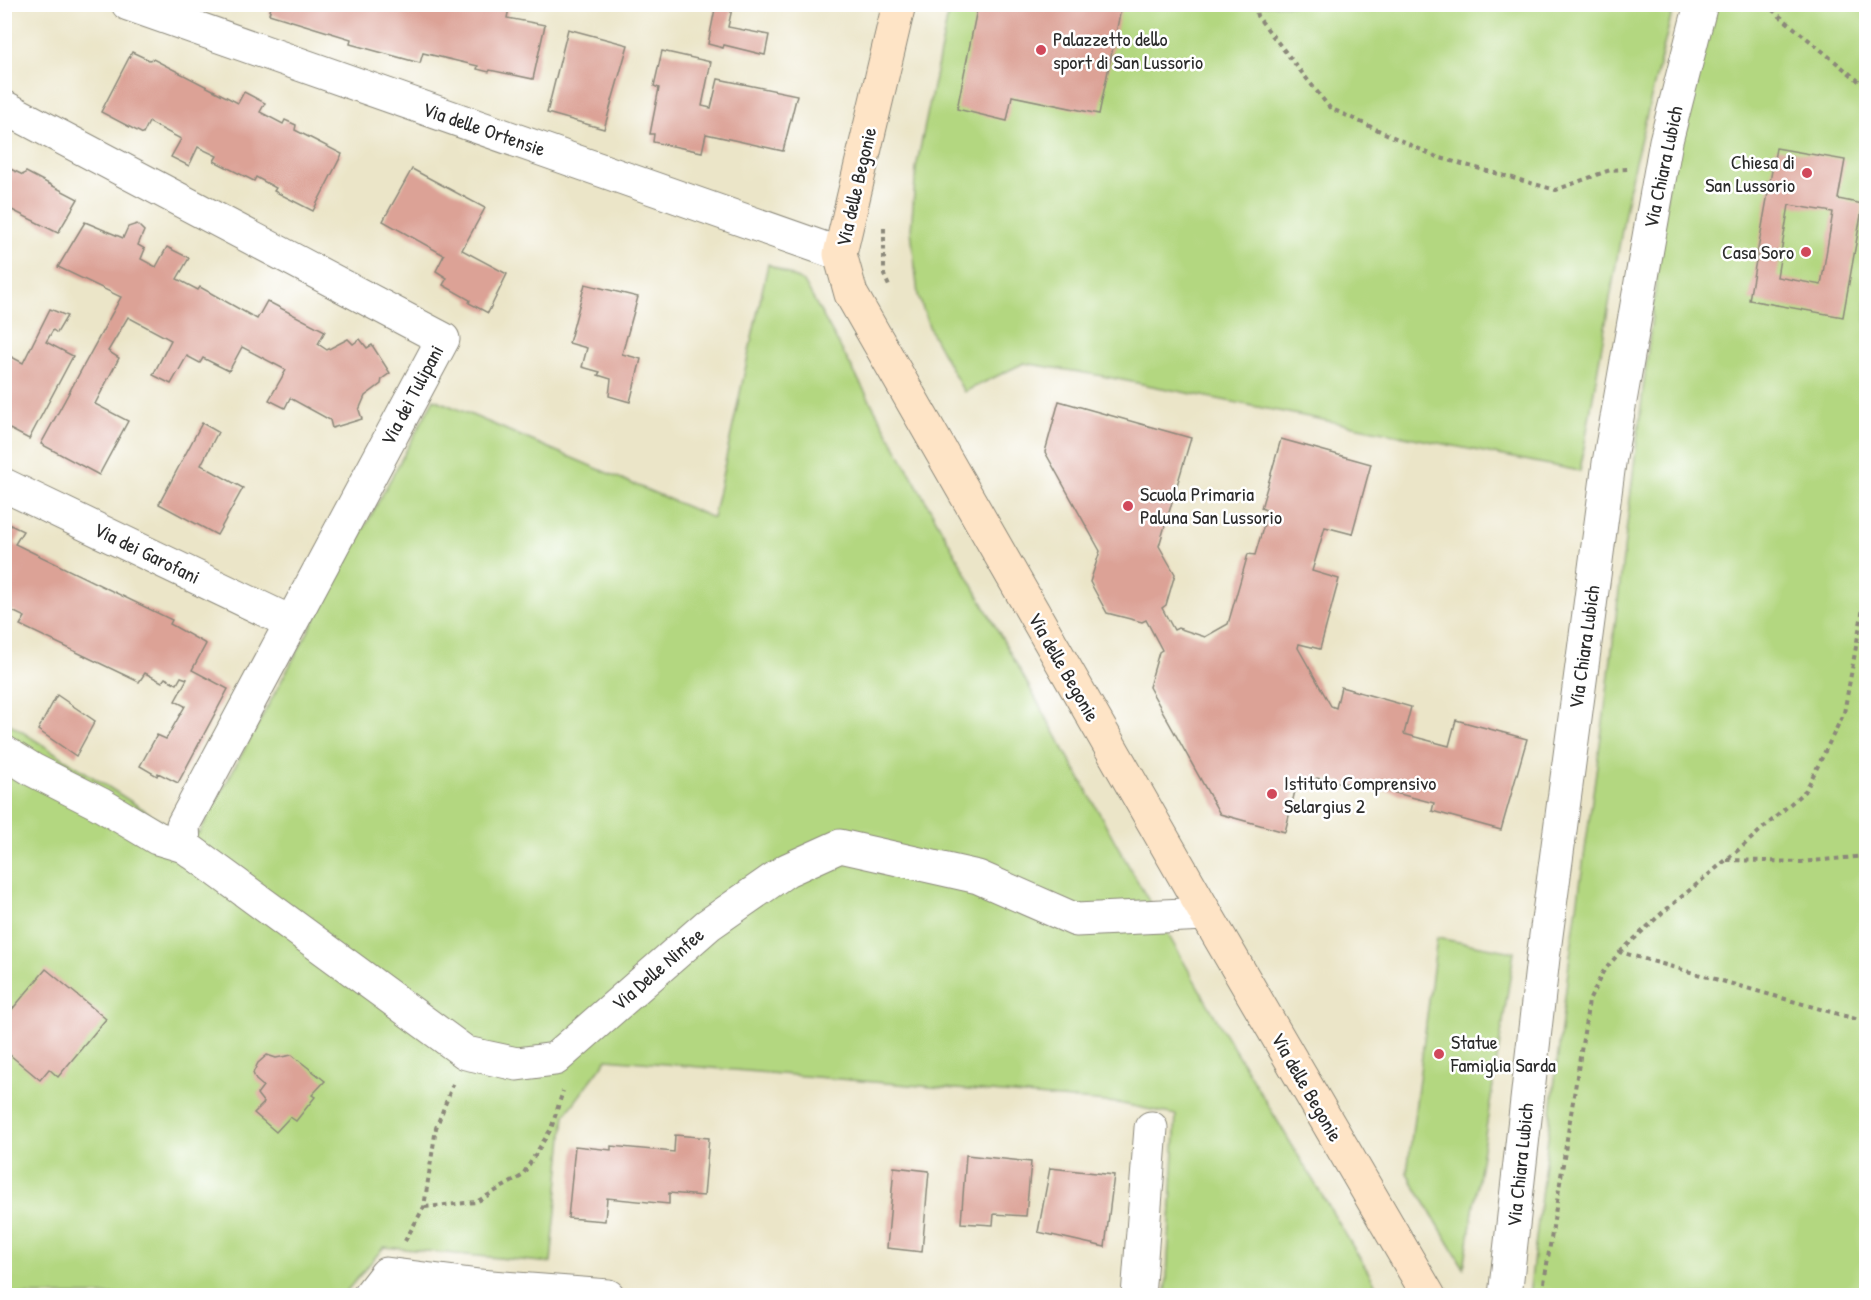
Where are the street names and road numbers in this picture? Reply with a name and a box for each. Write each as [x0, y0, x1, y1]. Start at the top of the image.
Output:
street label: Via delle Ortensie [419, 95, 549, 162]
street label: Via Chiara Lubich [1636, 103, 1689, 231]
street label: Via delle Begonie [829, 125, 882, 249]
street label: Via dei Tulipani [374, 340, 449, 450]
street label: Via dei Garofani [90, 515, 205, 590]
street label: Via Chiara Lubich [1561, 584, 1606, 710]
street label: Via delle Begonie [1022, 607, 1107, 726]
street label: Via Delle Ninfee [606, 921, 710, 1016]
street label: Via delle Begonie [1265, 1027, 1350, 1146]
street label: Via Chiara Lubich [1500, 1102, 1539, 1228]

